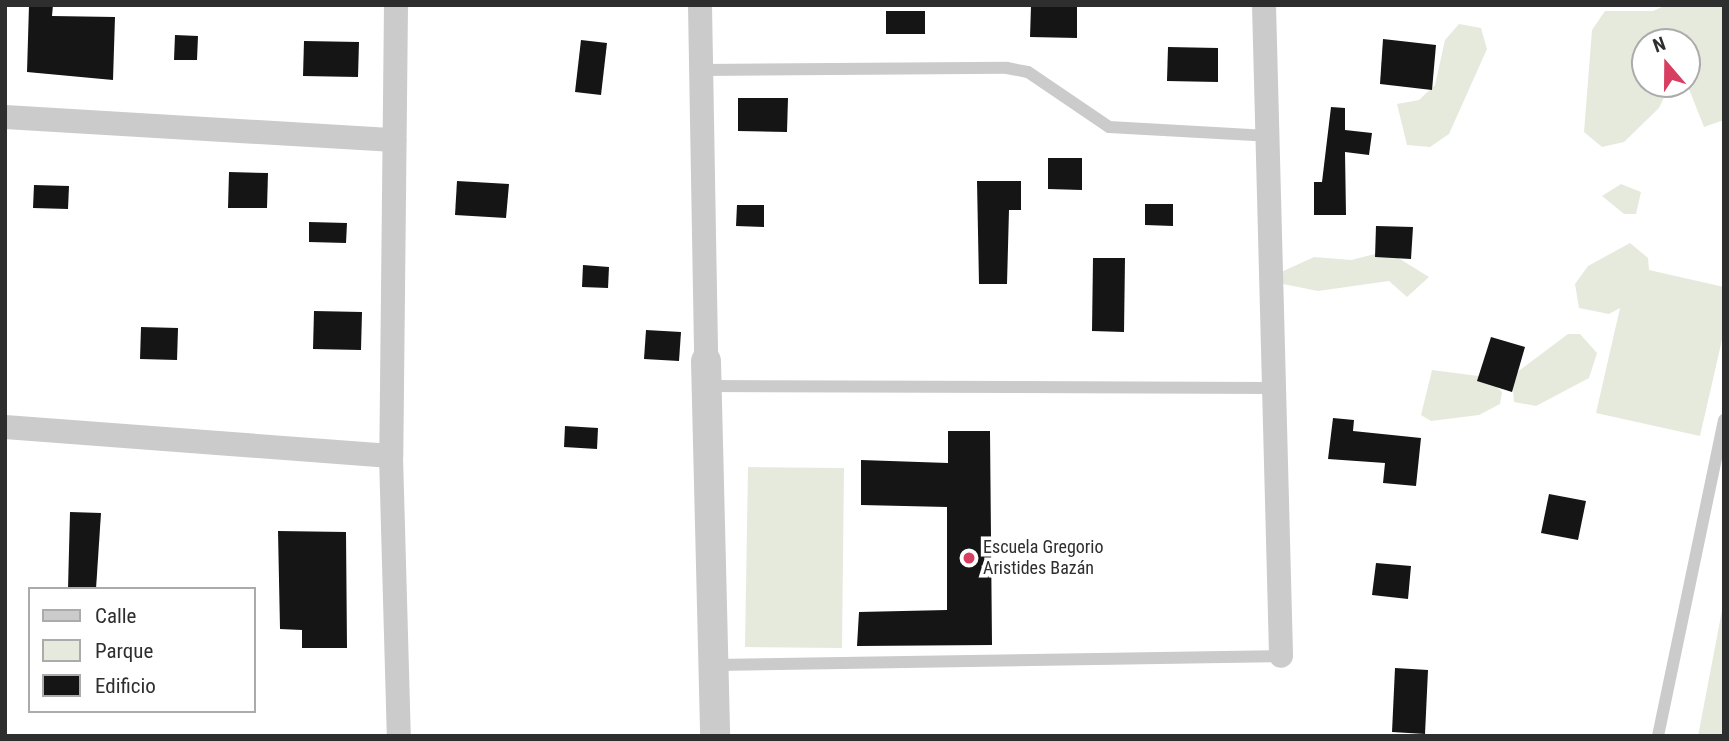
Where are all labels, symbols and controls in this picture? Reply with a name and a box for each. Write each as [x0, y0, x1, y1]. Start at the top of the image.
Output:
north arrow [1631, 28, 1701, 98]
text: N [1650, 32, 1669, 57]
place label: Escuela Gregorio Aristides Bazán [983, 537, 1103, 580]
marker: Escuela Gregorio Aristides Bazán [961, 550, 977, 566]
legend [28, 587, 256, 713]
text: Calle [95, 604, 136, 628]
text: Parque [95, 639, 153, 663]
text: Edificio [95, 674, 156, 698]

